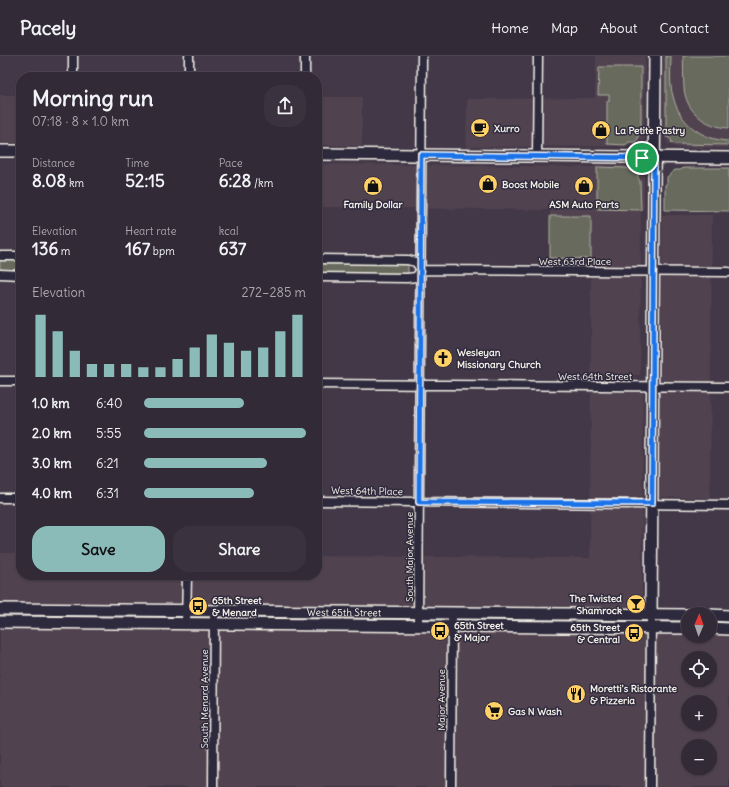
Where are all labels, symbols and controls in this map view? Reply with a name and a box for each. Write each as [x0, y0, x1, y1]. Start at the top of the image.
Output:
text: Pacely [20, 16, 76, 40]
text: Home [491, 19, 529, 37]
text: Map [551, 19, 578, 37]
text: About [600, 19, 638, 37]
text: Contact [660, 19, 709, 37]
text: Morning run [32, 84, 154, 112]
button: share [264, 85, 306, 127]
text: 07:18 · 8 × 1.0 km [32, 113, 129, 130]
cafe icon: Xurro [469, 117, 491, 139]
shop icon: La Petite Pastry [590, 119, 612, 141]
place label: Xurro [494, 122, 520, 135]
place label: La Petite Pastry [615, 124, 686, 137]
pin [625, 141, 659, 175]
icon: arrive [631, 147, 653, 169]
text: Distance [32, 156, 75, 170]
text: Time [125, 156, 149, 170]
text: Pace [219, 156, 243, 170]
text: 8.08 [32, 170, 66, 192]
text: 52:15 [125, 170, 165, 192]
text: 6:28 [219, 170, 251, 192]
shop icon: Boost Mobile [477, 173, 499, 195]
shop icon: Family Dollar [362, 175, 384, 197]
shop icon: ASM Auto Parts [573, 175, 595, 197]
text: km [66, 176, 84, 190]
text: /km [251, 176, 273, 190]
place label: Boost Mobile [502, 178, 560, 191]
place label: Family Dollar [343, 198, 404, 211]
place label: ASM Auto Parts [549, 198, 619, 211]
text: Elevation [32, 224, 77, 238]
text: Heart rate [125, 224, 176, 238]
text: kcal [219, 224, 238, 238]
text: 136 [32, 238, 58, 260]
text: 167 [125, 238, 150, 260]
text: 637 [219, 238, 246, 260]
text: m [58, 244, 70, 258]
text: bpm [150, 244, 175, 258]
street label: West 63rd Place [539, 255, 611, 268]
text: Elevation [32, 284, 85, 301]
text: 272–285 m [241, 284, 306, 301]
place label: Wesleyan Missionary Church [457, 346, 541, 371]
church icon: Wesleyan Missionary Church [432, 347, 454, 369]
street label: West 64th Street [558, 370, 633, 383]
text: 1.0 km [32, 395, 70, 412]
text: 6:40 [96, 395, 123, 412]
text: 2.0 km [32, 425, 72, 442]
text: 5:55 [96, 425, 121, 442]
text: 3.0 km [32, 455, 72, 472]
text: 6:21 [96, 455, 119, 472]
street label: West 64th Place [331, 484, 403, 498]
text: 4.0 km [32, 485, 72, 502]
text: 6:31 [96, 485, 119, 502]
street label: South Major Avenue [403, 512, 416, 602]
button: Save [32, 526, 165, 572]
button: Share [173, 526, 306, 572]
place label: The Twisted Shamrock [569, 592, 622, 617]
bar icon: The Twisted Shamrock [625, 593, 647, 615]
place label: 65th Street & Menard [212, 594, 262, 619]
bus stop icon: 65th Street & Menard [187, 595, 209, 617]
street label: West 65th Street [307, 605, 382, 619]
north arrow [681, 607, 717, 643]
map controls [681, 607, 717, 775]
place label: 65th Street & Major [454, 619, 504, 644]
bus stop icon: 65th Street & Major [429, 620, 451, 642]
place label: 65th Street & Central [570, 621, 621, 646]
bus stop icon: 65th Street & Central [623, 622, 645, 644]
street label: South Menard Avenue [198, 649, 211, 749]
button: locate [681, 651, 717, 687]
street label: Major Avenue [435, 669, 448, 731]
place label: Moretti's Ristorante & Pizzeria [590, 682, 677, 707]
restaurant icon: Moretti's Ristorante & Pizzeria [565, 683, 587, 705]
button: + [681, 695, 717, 731]
supermarket icon: Gas N Wash [483, 700, 505, 722]
place label: Gas N Wash [508, 705, 562, 718]
button: − [681, 739, 717, 775]

